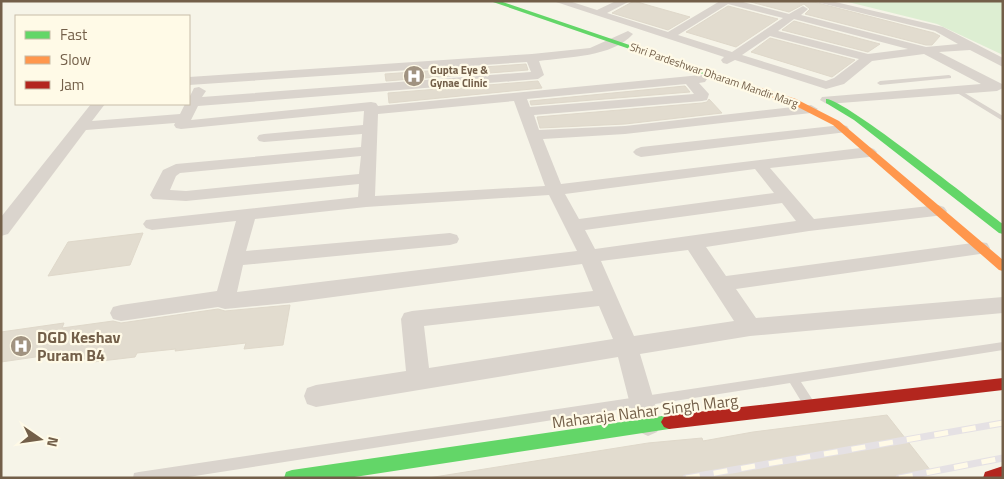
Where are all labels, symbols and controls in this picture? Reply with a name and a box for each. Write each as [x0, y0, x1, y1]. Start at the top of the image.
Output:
legend [15, 15, 190, 105]
text: Fast [60, 23, 88, 46]
street label: Shri Pardeshwar Dharam Mandir Marg [628, 39, 801, 112]
text: Slow [60, 48, 91, 71]
place label: Gupta Eye & Gynae Clinic [430, 62, 488, 91]
hospital icon: Gupta Eye & Gynae Clinic [402, 64, 426, 88]
text: Jam [60, 73, 84, 96]
place label: DGD Keshav Puram B4 [37, 325, 121, 367]
hospital icon: DGD Keshav Puram B4 [9, 334, 33, 358]
street label: Maharaja Nahar Singh Marg [551, 388, 739, 434]
north arrow [15, 414, 65, 464]
text: N [42, 435, 64, 449]

